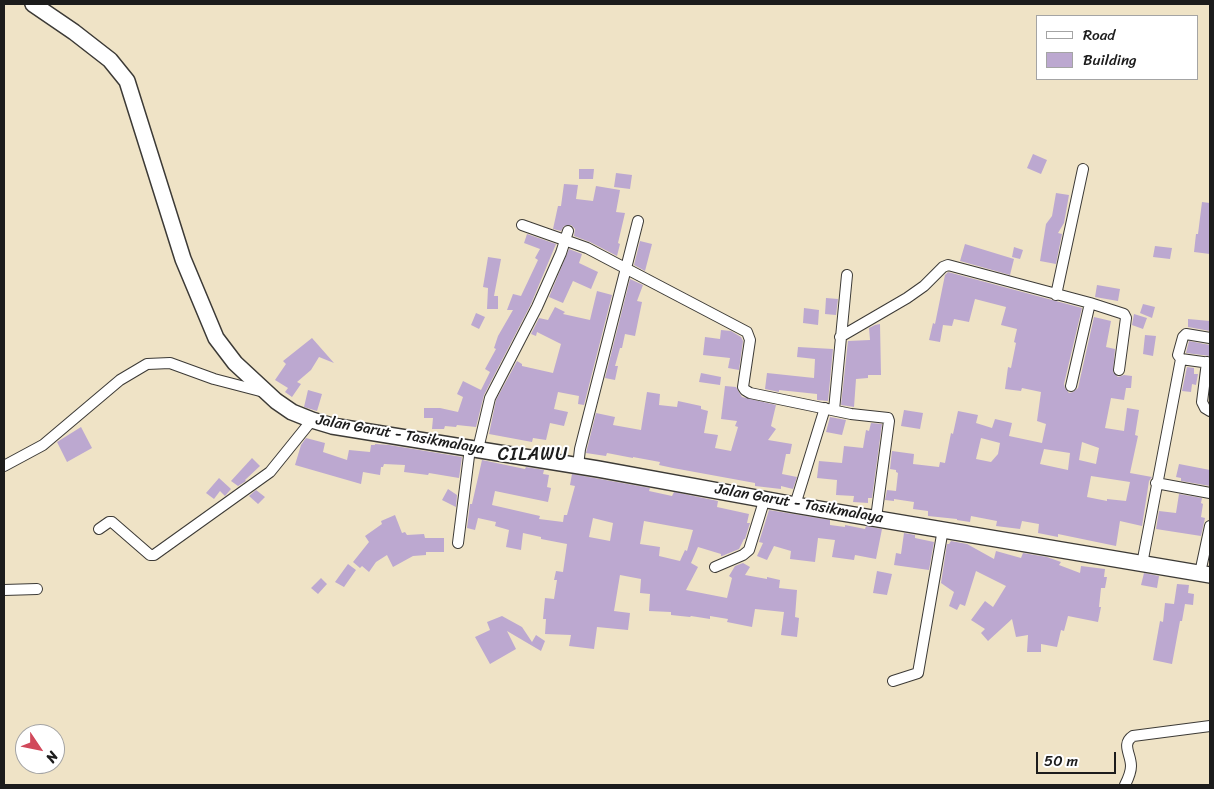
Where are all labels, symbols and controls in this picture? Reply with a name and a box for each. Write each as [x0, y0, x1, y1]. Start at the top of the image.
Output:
legend [1036, 15, 1199, 80]
text: Road [1083, 22, 1115, 48]
text: Building [1083, 47, 1137, 73]
street label: Jalan Garut - Tasikmalaya [315, 411, 485, 459]
district label: CILAWU [497, 444, 569, 466]
street label: Jalan Garut - Tasikmalaya [714, 480, 884, 528]
north arrow [15, 724, 65, 774]
scale bar [1039, 742, 1119, 774]
text: N [39, 746, 65, 768]
text: 50 m [1044, 748, 1078, 774]

